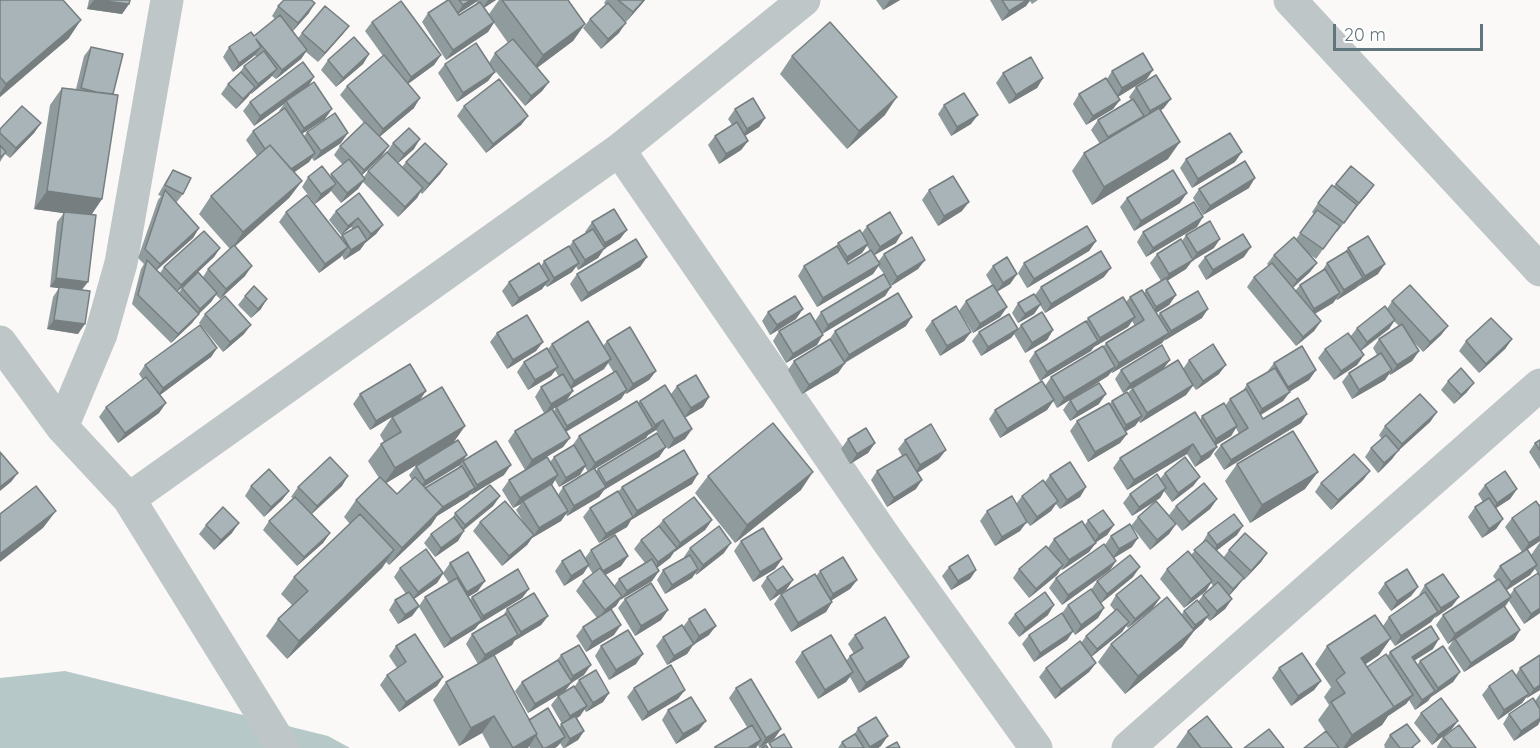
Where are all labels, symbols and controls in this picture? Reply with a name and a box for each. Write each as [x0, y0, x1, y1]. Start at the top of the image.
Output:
scale bar [1336, 12, 1486, 50]
text: 20 m [1344, 23, 1386, 46]

